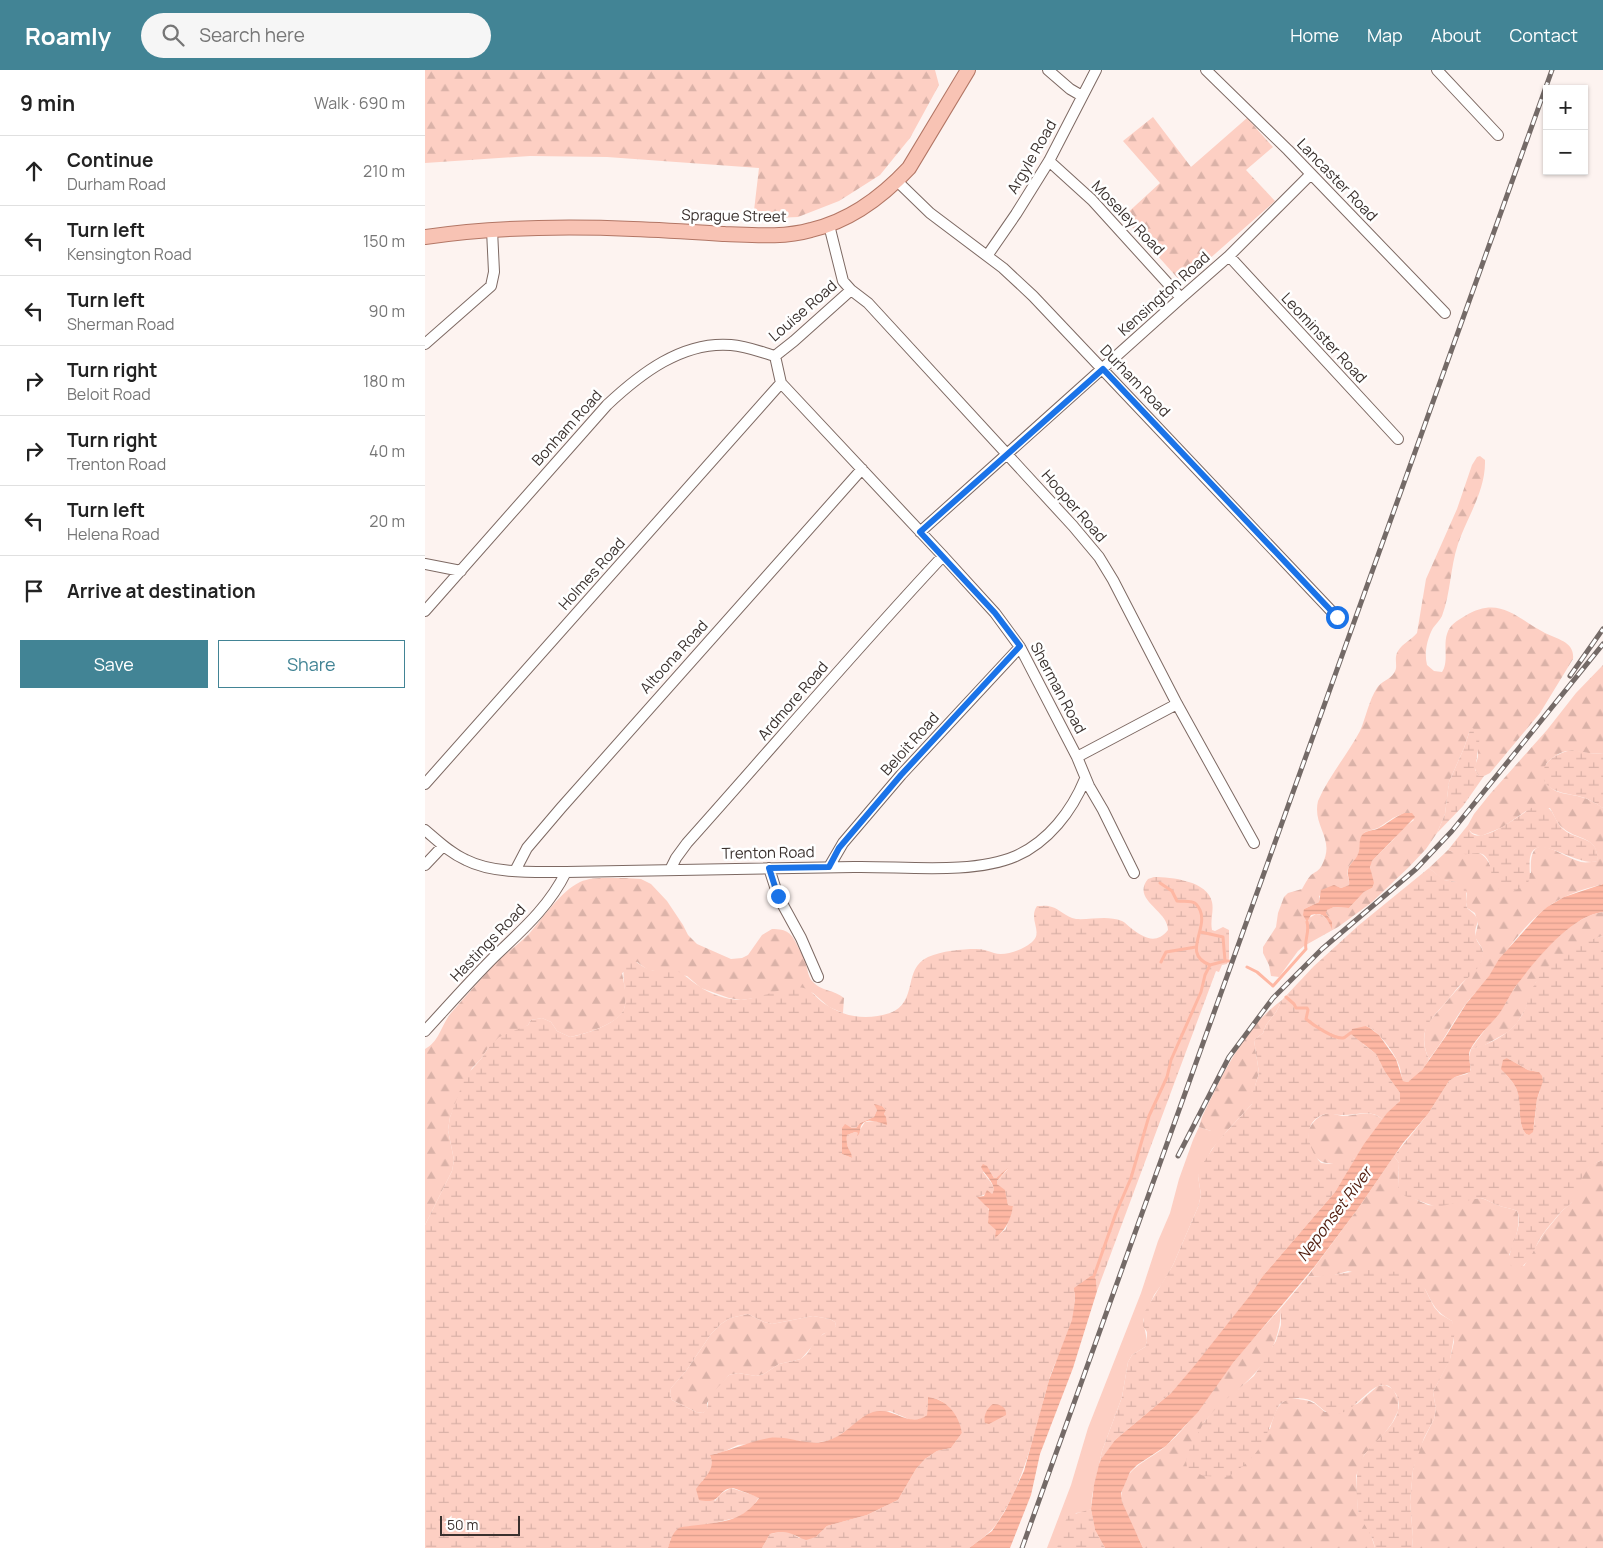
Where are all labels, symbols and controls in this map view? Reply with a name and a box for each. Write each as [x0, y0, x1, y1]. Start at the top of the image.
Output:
search box [141, 13, 491, 58]
text: Roamly [25, 19, 111, 52]
icon: search [159, 21, 187, 49]
text: Search here [199, 22, 305, 48]
text: Home [1290, 23, 1339, 47]
text: Map [1367, 23, 1403, 47]
text: About [1431, 23, 1481, 47]
text: Contact [1509, 23, 1578, 47]
map controls [1543, 85, 1588, 175]
button: + [1543, 85, 1588, 130]
text: 9 min [20, 89, 75, 117]
text: Walk · 690 m [314, 92, 405, 114]
street label: Argyle Road [1002, 116, 1061, 198]
button: − [1543, 130, 1588, 175]
street label: Lancaster Road [1292, 134, 1382, 226]
text: Continue [67, 147, 153, 173]
icon: ahead [20, 157, 48, 185]
text: 210 m [363, 160, 405, 182]
text: Durham Road [67, 173, 166, 195]
street label: Moseley Road [1087, 176, 1169, 260]
street label: Sprague Street [681, 204, 787, 227]
text: Turn left [67, 217, 145, 243]
icon: left [20, 227, 48, 255]
text: 150 m [363, 230, 405, 252]
text: Kensington Road [67, 243, 192, 265]
street label: Kensington Road [1113, 247, 1214, 341]
street label: Louise Road [764, 275, 841, 346]
text: Turn left [67, 287, 145, 313]
street label: Leominster Road [1277, 288, 1372, 388]
icon: left [20, 297, 48, 325]
text: 90 m [369, 300, 405, 322]
text: Sherman Road [67, 313, 175, 335]
street label: Durham Road [1096, 340, 1175, 421]
text: Turn right [67, 357, 157, 383]
icon: right [20, 367, 48, 395]
text: 180 m [363, 370, 405, 392]
text: Beloit Road [67, 383, 151, 405]
street label: Bonham Road [527, 385, 606, 470]
text: Turn right [67, 427, 157, 453]
icon: right [20, 437, 48, 465]
text: 40 m [369, 440, 405, 462]
text: Trenton Road [67, 453, 166, 475]
street label: Hooper Road [1037, 465, 1112, 546]
text: Turn left [67, 497, 145, 523]
icon: left [20, 507, 48, 535]
text: 20 m [369, 510, 405, 532]
text: Helena Road [67, 523, 160, 545]
street label: Holmes Road [554, 533, 630, 614]
icon: arrive [20, 577, 48, 605]
text: Arrive at destination [67, 578, 256, 604]
route start [1326, 606, 1349, 629]
street label: Altoona Road [635, 615, 712, 698]
street label: Sherman Road [1025, 638, 1091, 737]
button: Save [20, 640, 208, 688]
button: Share [218, 640, 405, 688]
street label: Ardmore Road [753, 657, 833, 744]
street label: Beloit Road [876, 708, 944, 780]
street label: Trenton Road [721, 841, 815, 864]
route end [767, 885, 790, 908]
street label: Hastings Road [445, 899, 530, 986]
water label: Neponset River [1291, 1161, 1378, 1266]
scale bar [440, 1513, 520, 1536]
text: 50 m [447, 1515, 478, 1534]

